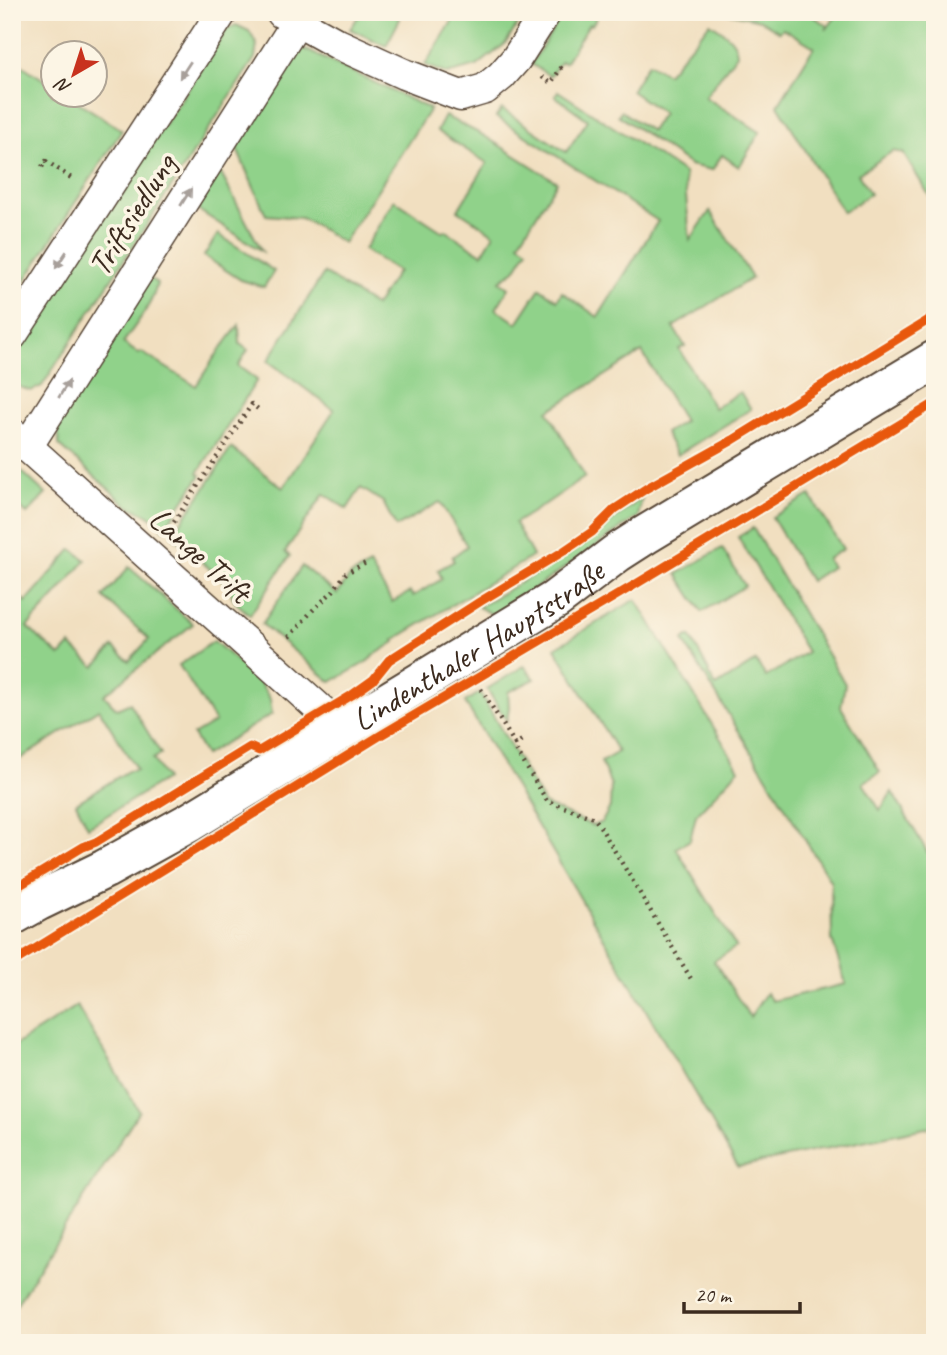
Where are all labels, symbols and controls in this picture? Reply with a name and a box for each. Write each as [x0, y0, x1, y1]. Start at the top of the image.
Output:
north arrow [38, 38, 108, 108]
one-way arrow [179, 60, 192, 79]
text: N [49, 71, 76, 99]
street label: Triftsiedlung [78, 144, 187, 283]
one-way arrow [179, 187, 192, 207]
one-way arrow [55, 251, 68, 270]
one-way arrow [57, 379, 70, 399]
street label: Lange Trift [140, 498, 262, 614]
street label: Lindenthaler Hauptstraße [344, 549, 614, 741]
scale bar [684, 1271, 800, 1315]
text: 20 m [695, 1282, 733, 1308]

